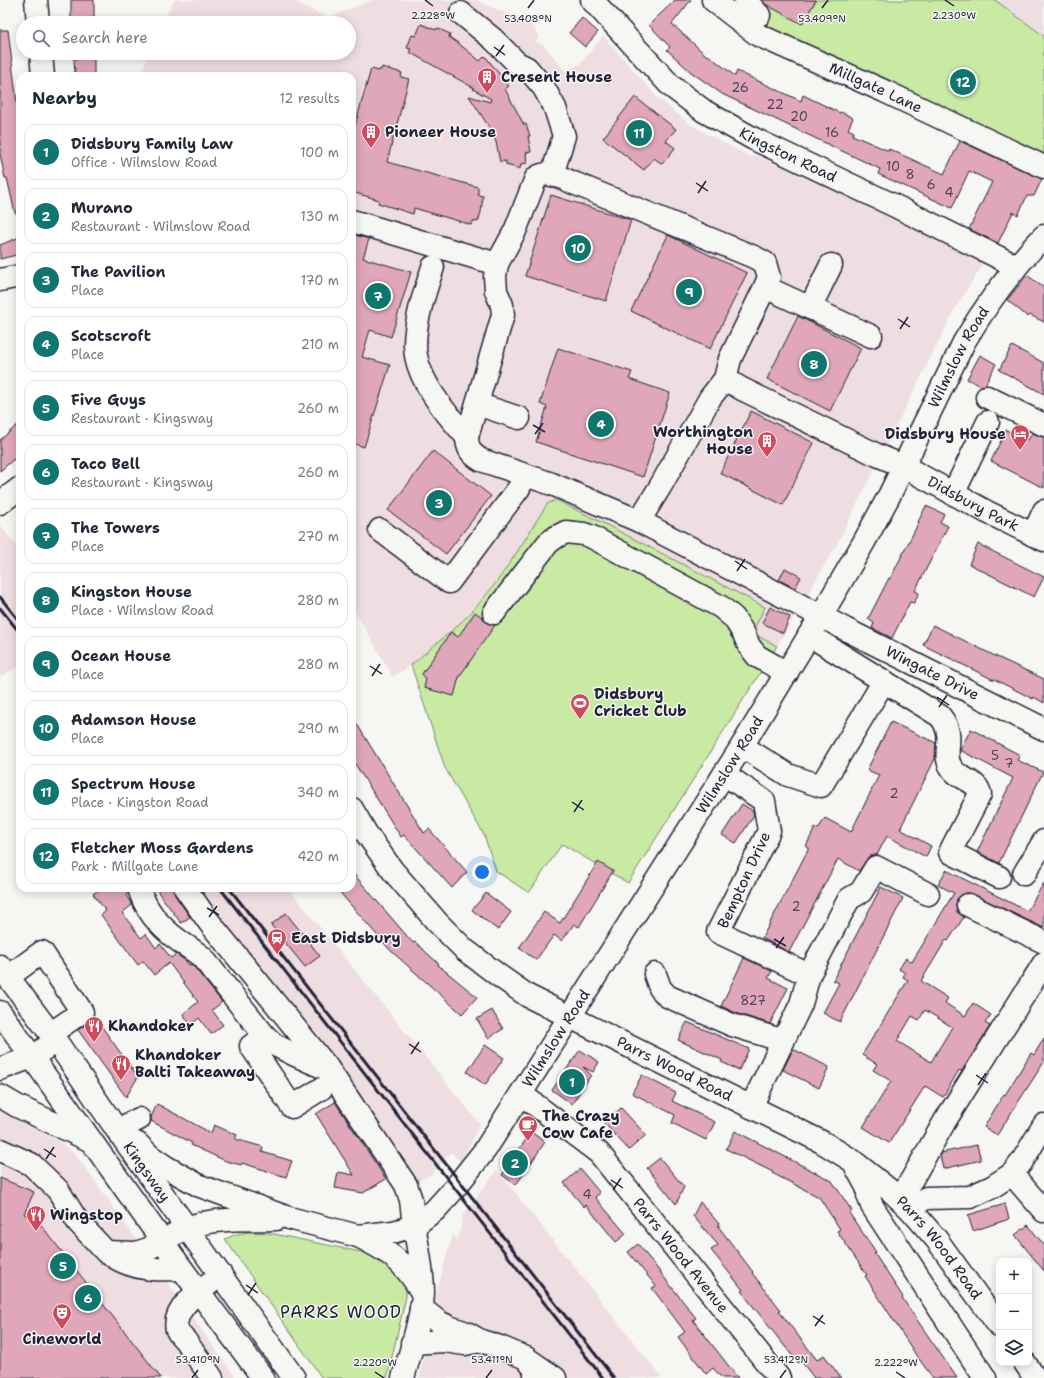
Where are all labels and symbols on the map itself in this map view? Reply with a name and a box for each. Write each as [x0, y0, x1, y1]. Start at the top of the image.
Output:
text: 2.228°W [411, 9, 455, 22]
text: 2.230°W [932, 9, 977, 22]
text: 53.408°N [504, 12, 552, 25]
text: 53.409°N [798, 12, 846, 25]
street label: Millgate Lane [826, 58, 926, 118]
building icon: Cresent House [476, 66, 498, 94]
place label: Cresent House [501, 67, 612, 87]
pin: 12 [950, 67, 976, 97]
house number: 26 [731, 79, 749, 96]
house number: 22 [766, 96, 784, 113]
house number: 20 [790, 108, 808, 125]
pin: 11 [626, 118, 652, 148]
building icon: Pioneer House [360, 121, 382, 149]
place label: Pioneer House [385, 122, 496, 142]
street label: Kingston Road [736, 123, 841, 187]
house number: 16 [825, 124, 839, 141]
house number: 10 [886, 158, 900, 175]
house number: 8 [905, 166, 915, 183]
house number: 6 [926, 176, 936, 193]
house number: 4 [944, 184, 954, 201]
pin: 10 [565, 233, 591, 263]
pin: 9 [676, 277, 702, 307]
pin: 7 [365, 281, 391, 311]
street label: Wilmslow Road [923, 302, 994, 411]
pin: 8 [801, 349, 827, 379]
pin: 4 [588, 409, 614, 439]
place label: Worthington House [653, 422, 753, 459]
hotel icon: Didsbury House [1009, 423, 1031, 451]
place label: Didsbury House [885, 424, 1006, 444]
building icon: Worthington House [756, 430, 778, 458]
street label: Didsbury Park [924, 471, 1022, 536]
pin: 3 [426, 488, 452, 518]
street label: Wingate Drive [882, 641, 983, 705]
place label: Didsbury Cricket Club [594, 684, 687, 721]
sports icon: Didsbury Cricket Club [569, 692, 591, 720]
street label: Wilmslow Road [691, 712, 768, 818]
house number: 5 [991, 747, 999, 764]
house number: 7 [1004, 755, 1014, 772]
house number: 2 [889, 785, 899, 802]
street label: Bempton Drive [713, 828, 775, 932]
your location [472, 862, 492, 882]
house number: 2 [791, 898, 801, 915]
station icon: East Didsbury [266, 927, 288, 955]
place label: East Didsbury [291, 928, 401, 948]
street label: Wilmslow Road [517, 985, 595, 1091]
house number: 827 [740, 992, 766, 1009]
restaurant icon: Khandoker [83, 1015, 105, 1043]
place label: Khandoker [108, 1016, 194, 1036]
street label: Parrs Wood Road [613, 1032, 736, 1106]
place label: Khandoker Balti Takeaway [135, 1045, 255, 1082]
restaurant icon: Khandoker Balti Takeaway [110, 1053, 132, 1081]
pin: 1 [559, 1067, 585, 1097]
place label: The Crazy Cow Cafe [542, 1106, 620, 1143]
cafe icon: The Crazy Cow Cafe [517, 1114, 539, 1142]
street label: Kingsway [119, 1138, 175, 1206]
pin: 2 [502, 1148, 528, 1178]
house number: 4 [582, 1186, 592, 1203]
street label: Parrs Wood Road [892, 1191, 987, 1304]
street label: Parrs Wood Avenue [629, 1194, 733, 1317]
restaurant icon: Wingstop [25, 1204, 47, 1232]
place label: Wingstop [50, 1205, 123, 1225]
pin: 5 [50, 1251, 76, 1281]
pin: 6 [75, 1283, 101, 1313]
district label: PARRS WOOD [280, 1301, 402, 1323]
theatre icon: Cineworld [51, 1302, 73, 1330]
place label: Cineworld [22, 1329, 102, 1349]
text: 53.410°N [176, 1353, 220, 1366]
text: 53.411°N [471, 1353, 513, 1366]
text: 53.412°N [764, 1353, 808, 1366]
text: 2.220°W [353, 1356, 397, 1369]
text: 2.222°W [874, 1356, 918, 1369]

